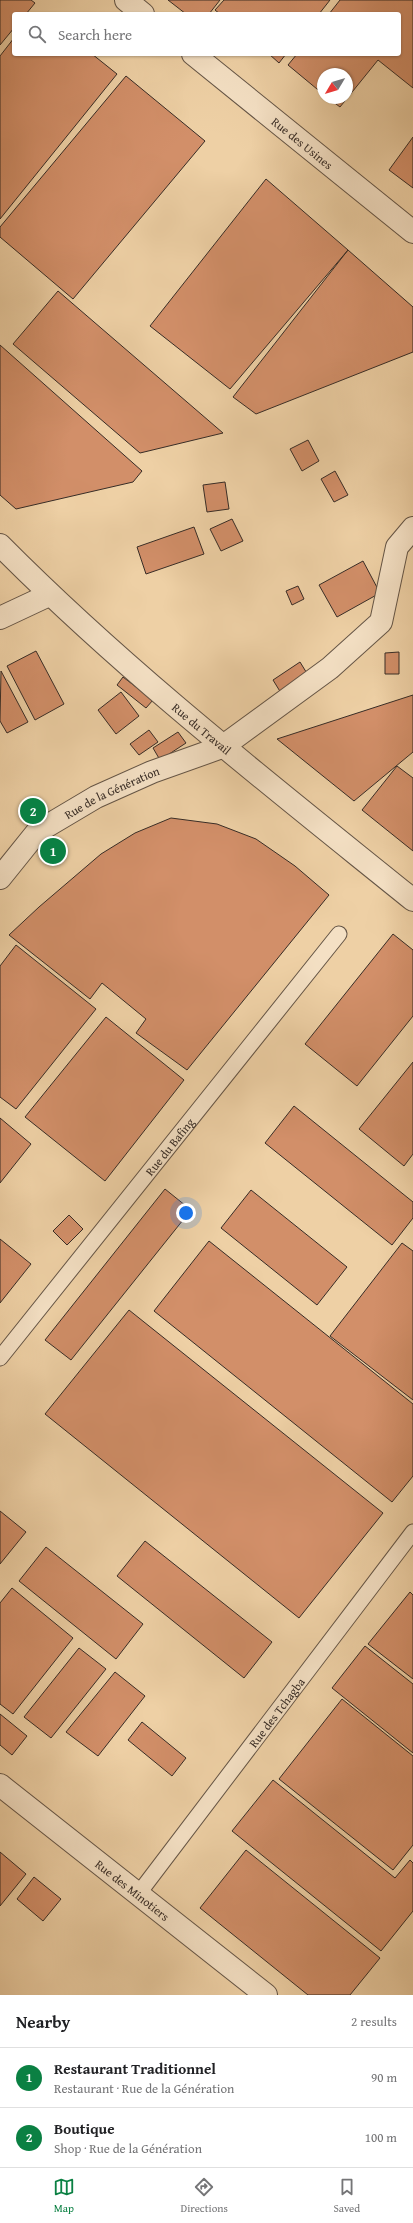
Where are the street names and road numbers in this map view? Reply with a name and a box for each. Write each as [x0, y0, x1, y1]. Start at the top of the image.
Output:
street label: Rue des Usines [268, 113, 337, 173]
street label: Rue du Travail [169, 699, 236, 759]
street label: Rue de la Génération [61, 762, 162, 823]
street label: Rue du Bafing [141, 1114, 198, 1179]
street label: Rue des Tchagba [244, 1674, 308, 1751]
street label: Rue des Minotiers [92, 1855, 174, 1925]

